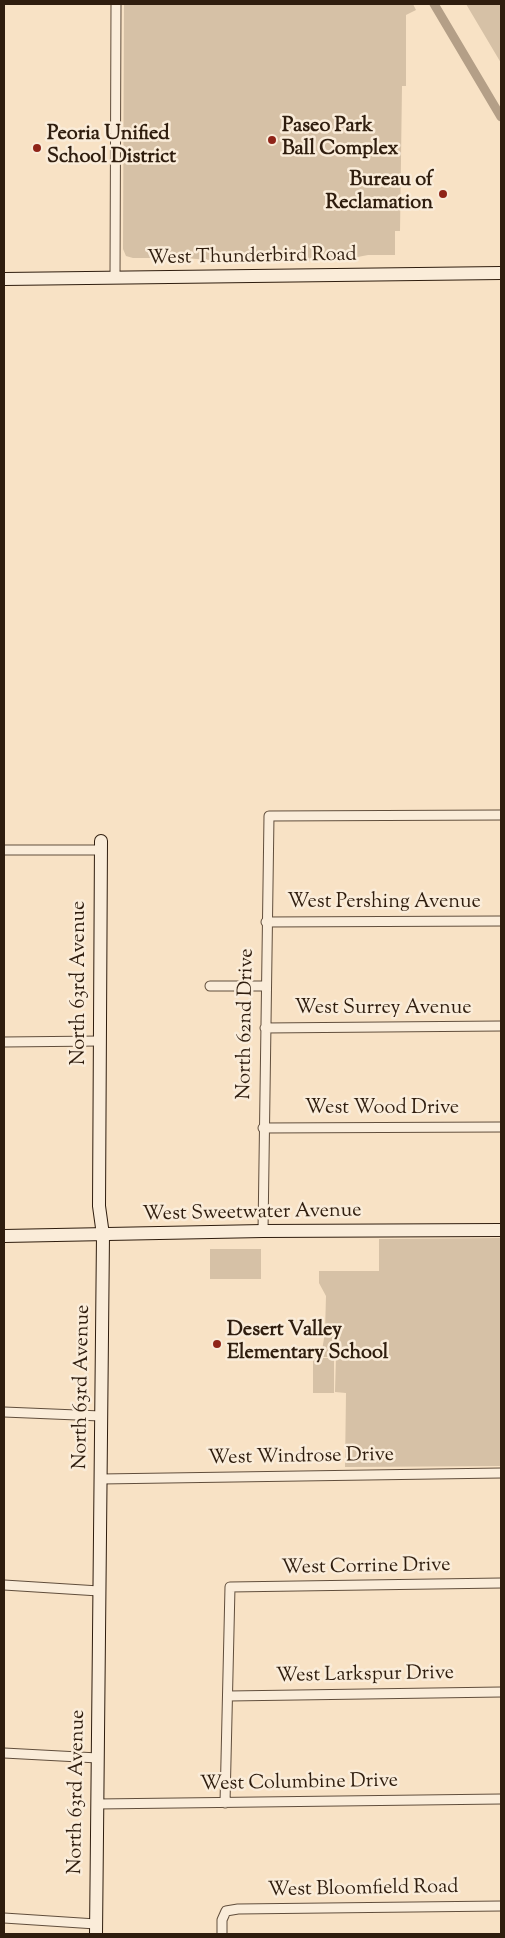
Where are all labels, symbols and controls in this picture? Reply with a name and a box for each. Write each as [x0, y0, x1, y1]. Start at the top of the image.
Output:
place label: Paseo Park Ball Complex [282, 116, 399, 163]
place label: Peoria Unified School District [47, 124, 176, 171]
marker: Paseo Park Ball Complex [266, 134, 278, 146]
marker: Peoria Unified School District [31, 142, 43, 154]
place label: Bureau of Reclamation [325, 170, 433, 217]
marker: Bureau of Reclamation [437, 188, 449, 200]
street label: West Thunderbird Road [147, 244, 357, 272]
street label: West Pershing Avenue [287, 892, 481, 916]
street label: North 63rd Avenue [69, 901, 93, 1065]
street label: North 62nd Drive [234, 948, 260, 1100]
street label: West Surrey Avenue [294, 998, 472, 1022]
street label: West Wood Drive [305, 1098, 459, 1122]
street label: West Sweetwater Avenue [142, 1200, 362, 1228]
street label: North 63rd Avenue [70, 1304, 96, 1470]
place label: Desert Valley Elementary School [227, 1320, 388, 1367]
marker: Desert Valley Elementary School [211, 1338, 223, 1350]
street label: West Windrose Drive [208, 1444, 394, 1472]
street label: West Corrine Drive [281, 1555, 451, 1581]
street label: West Larkspur Drive [276, 1662, 454, 1690]
street label: North 63rd Avenue [65, 1709, 91, 1875]
street label: West Columbine Drive [200, 1770, 398, 1798]
street label: West Bloomfield Road [267, 1876, 459, 1904]

